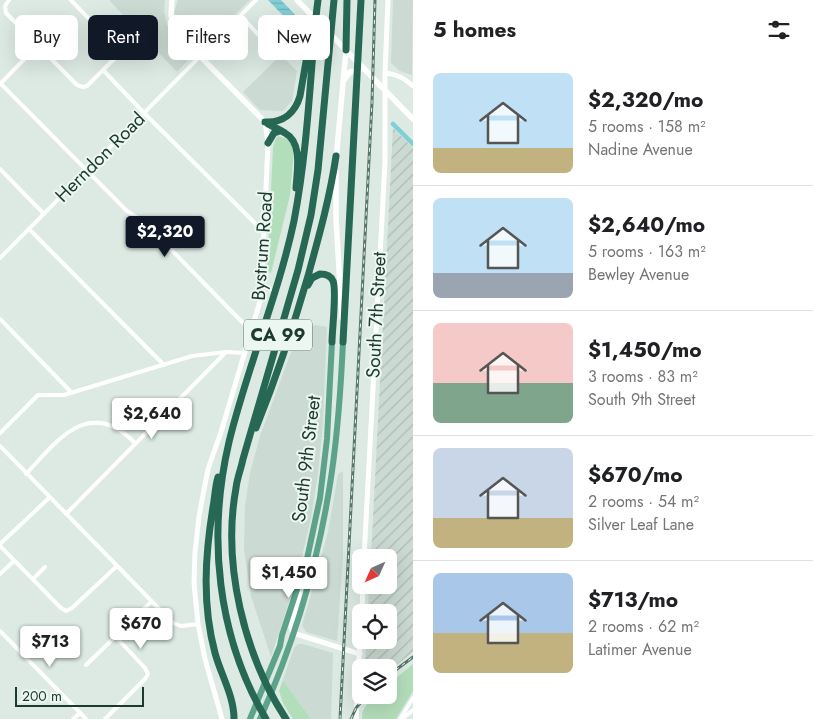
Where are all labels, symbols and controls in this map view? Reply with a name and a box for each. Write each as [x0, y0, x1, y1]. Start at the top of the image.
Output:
chip: Buy [15, 15, 78, 60]
chip: Rent [88, 15, 158, 60]
chip: Filters [168, 15, 248, 60]
chip: New [258, 15, 330, 60]
text: 5 homes [433, 15, 516, 45]
icon: filters [765, 16, 793, 44]
text: $2,320/mo [588, 85, 703, 115]
icon: home [473, 93, 533, 153]
street label: Herndon Road [49, 106, 151, 208]
text: 5 rooms · 158 m² [588, 115, 706, 138]
text: Nadine Avenue [588, 138, 693, 161]
street label: Bystrum Road [245, 191, 279, 301]
text: $2,640/mo [588, 210, 705, 240]
pin: $2,320 [124, 216, 206, 258]
icon: home [473, 218, 533, 278]
text: $2,320 [137, 220, 193, 243]
text: 5 rooms · 163 m² [588, 240, 706, 263]
street label: South 7th Street [359, 251, 393, 379]
text: Bewley Avenue [588, 263, 689, 286]
road number: CA 99 [244, 320, 312, 350]
text: $1,450/mo [588, 335, 702, 365]
icon: home [473, 343, 533, 403]
text: 3 rooms · 83 m² [588, 365, 698, 388]
text: South 9th Street [588, 388, 695, 411]
street label: South 9th Street [285, 394, 327, 524]
pin: $2,640 [111, 398, 193, 440]
text: $2,640 [123, 402, 181, 425]
text: $670/mo [588, 460, 683, 490]
icon: home [473, 468, 533, 528]
text: 2 rooms · 54 m² [588, 490, 699, 513]
text: Silver Leaf Lane [588, 513, 694, 536]
north arrow [352, 549, 398, 594]
map controls [352, 549, 397, 704]
pin: $1,450 [248, 556, 330, 599]
text: $1,450 [261, 561, 317, 584]
text: $713/mo [588, 585, 678, 615]
icon: home [473, 593, 533, 653]
button: locate [352, 604, 397, 649]
pin: $670 [111, 608, 171, 650]
text: $670 [121, 612, 161, 635]
text: 2 rooms · 62 m² [588, 615, 699, 638]
pin: $713 [20, 626, 80, 668]
text: $713 [31, 630, 69, 653]
text: Latimer Avenue [588, 638, 692, 661]
button: layers [352, 659, 397, 704]
scale bar [15, 684, 144, 707]
text: 200 m [22, 686, 62, 706]

